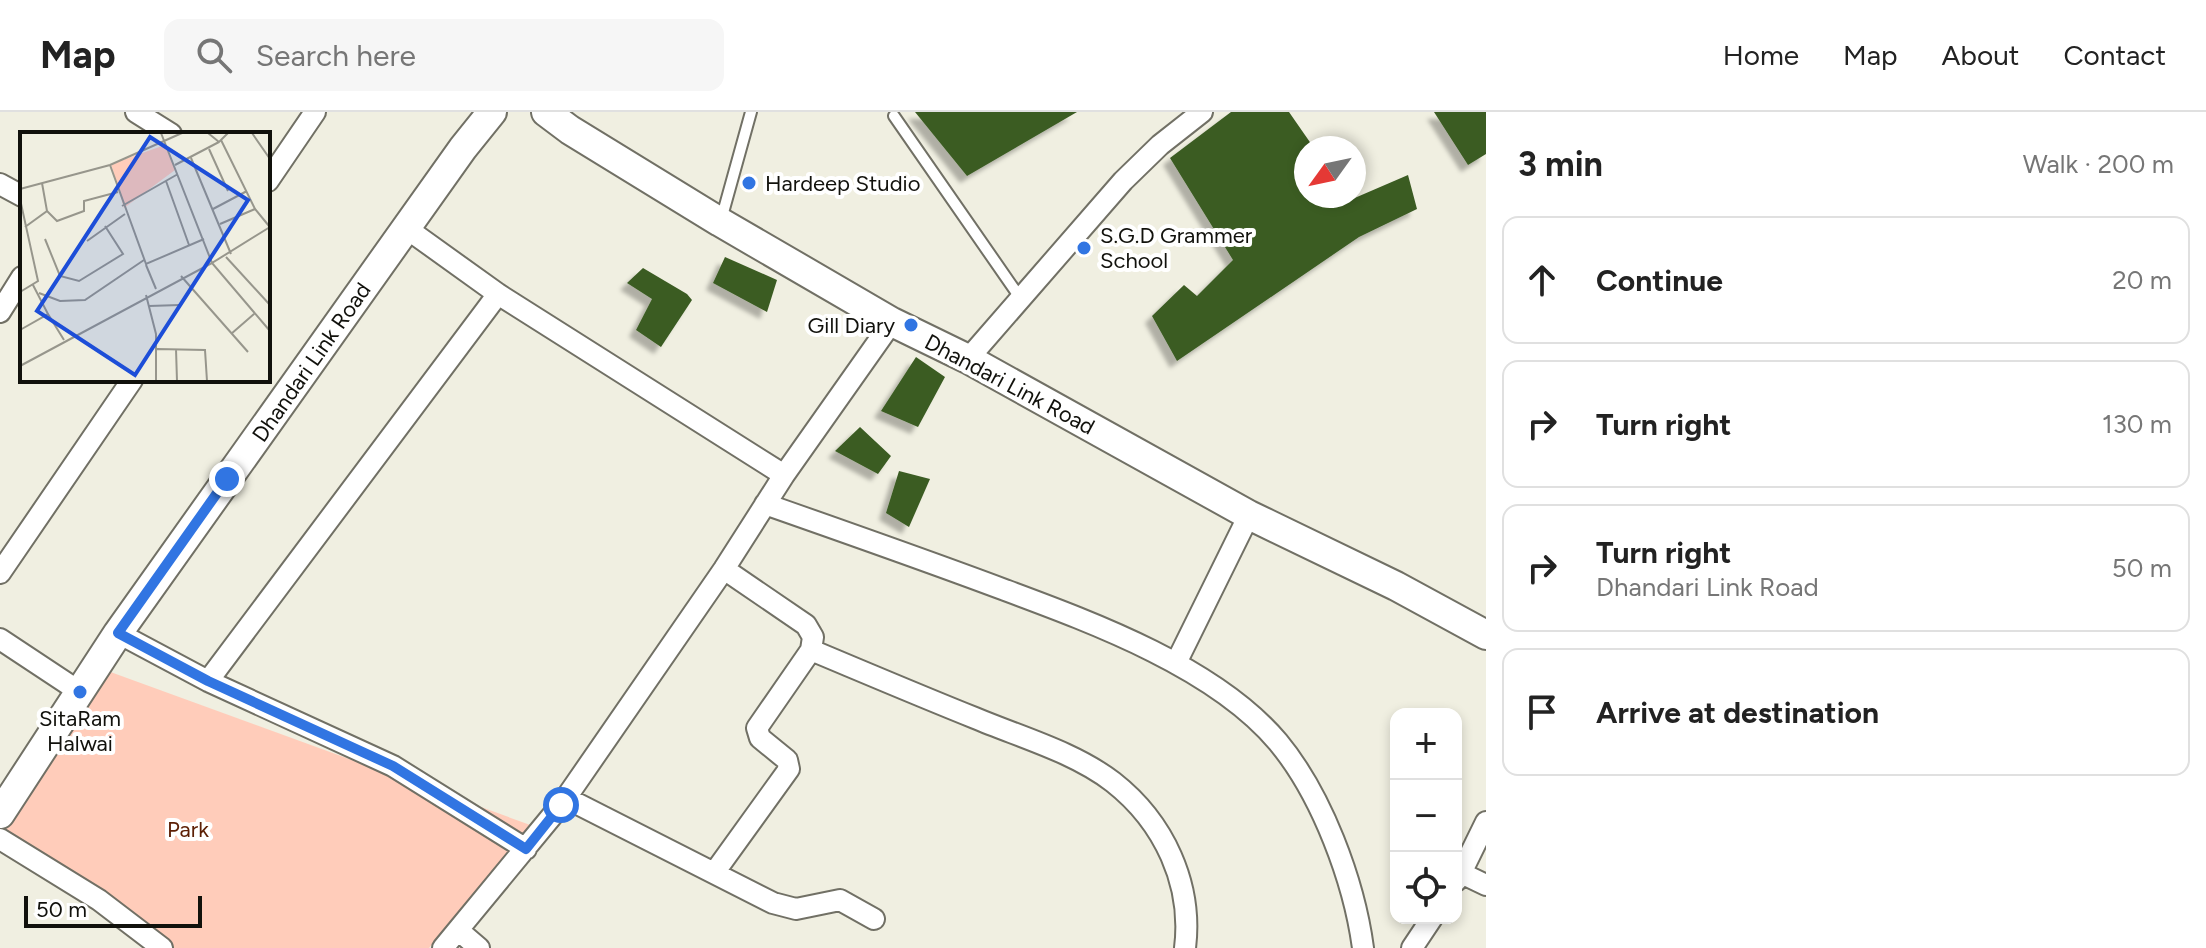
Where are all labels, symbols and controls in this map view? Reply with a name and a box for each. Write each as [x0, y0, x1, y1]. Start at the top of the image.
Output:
search box [164, 19, 724, 91]
text: Map [40, 32, 116, 78]
icon: search [192, 33, 236, 77]
text: Search here [256, 37, 416, 74]
text: Home [1723, 38, 1799, 72]
text: Map [1843, 38, 1898, 72]
text: About [1942, 38, 2019, 72]
text: Contact [2063, 38, 2166, 72]
inset map [20, 132, 270, 382]
north arrow [1294, 136, 1366, 208]
text: 3 min [1518, 144, 1603, 185]
text: Walk · 200 m [2023, 148, 2174, 180]
place label: Hardeep Studio [765, 170, 920, 197]
marker: Hardeep Studio [740, 174, 758, 192]
place label: S.G.D Grammer School [1100, 222, 1253, 274]
marker: S.G.D Grammer School [1075, 239, 1093, 257]
icon: ahead [1520, 258, 1564, 302]
text: Continue [1596, 262, 1723, 299]
text: 20 m [2112, 264, 2172, 296]
street label: Dhandari Link Road [246, 277, 377, 447]
place label: Gill Diary [808, 312, 895, 339]
marker: Gill Diary [902, 316, 920, 334]
street label: Dhandari Link Road [920, 328, 1099, 441]
icon: right [1520, 402, 1564, 446]
text: Turn right [1596, 406, 1731, 443]
text: 130 m [2102, 408, 2172, 440]
route end [209, 461, 245, 497]
text: Turn right [1596, 534, 1731, 571]
icon: right [1520, 546, 1564, 590]
text: 50 m [2112, 552, 2172, 584]
text: Dhandari Link Road [1596, 571, 1819, 603]
marker: SitaRam Halwai [71, 683, 89, 701]
icon: arrive [1520, 690, 1564, 734]
text: Arrive at destination [1596, 694, 1879, 731]
place label: SitaRam Halwai [39, 705, 121, 757]
map controls [1390, 708, 1462, 924]
button: + [1390, 708, 1462, 780]
button: − [1390, 780, 1462, 852]
route start [543, 787, 579, 823]
park label: Park [167, 816, 209, 843]
button: locate [1390, 852, 1462, 924]
scale bar [24, 892, 202, 928]
text: 50 m [36, 896, 87, 923]

